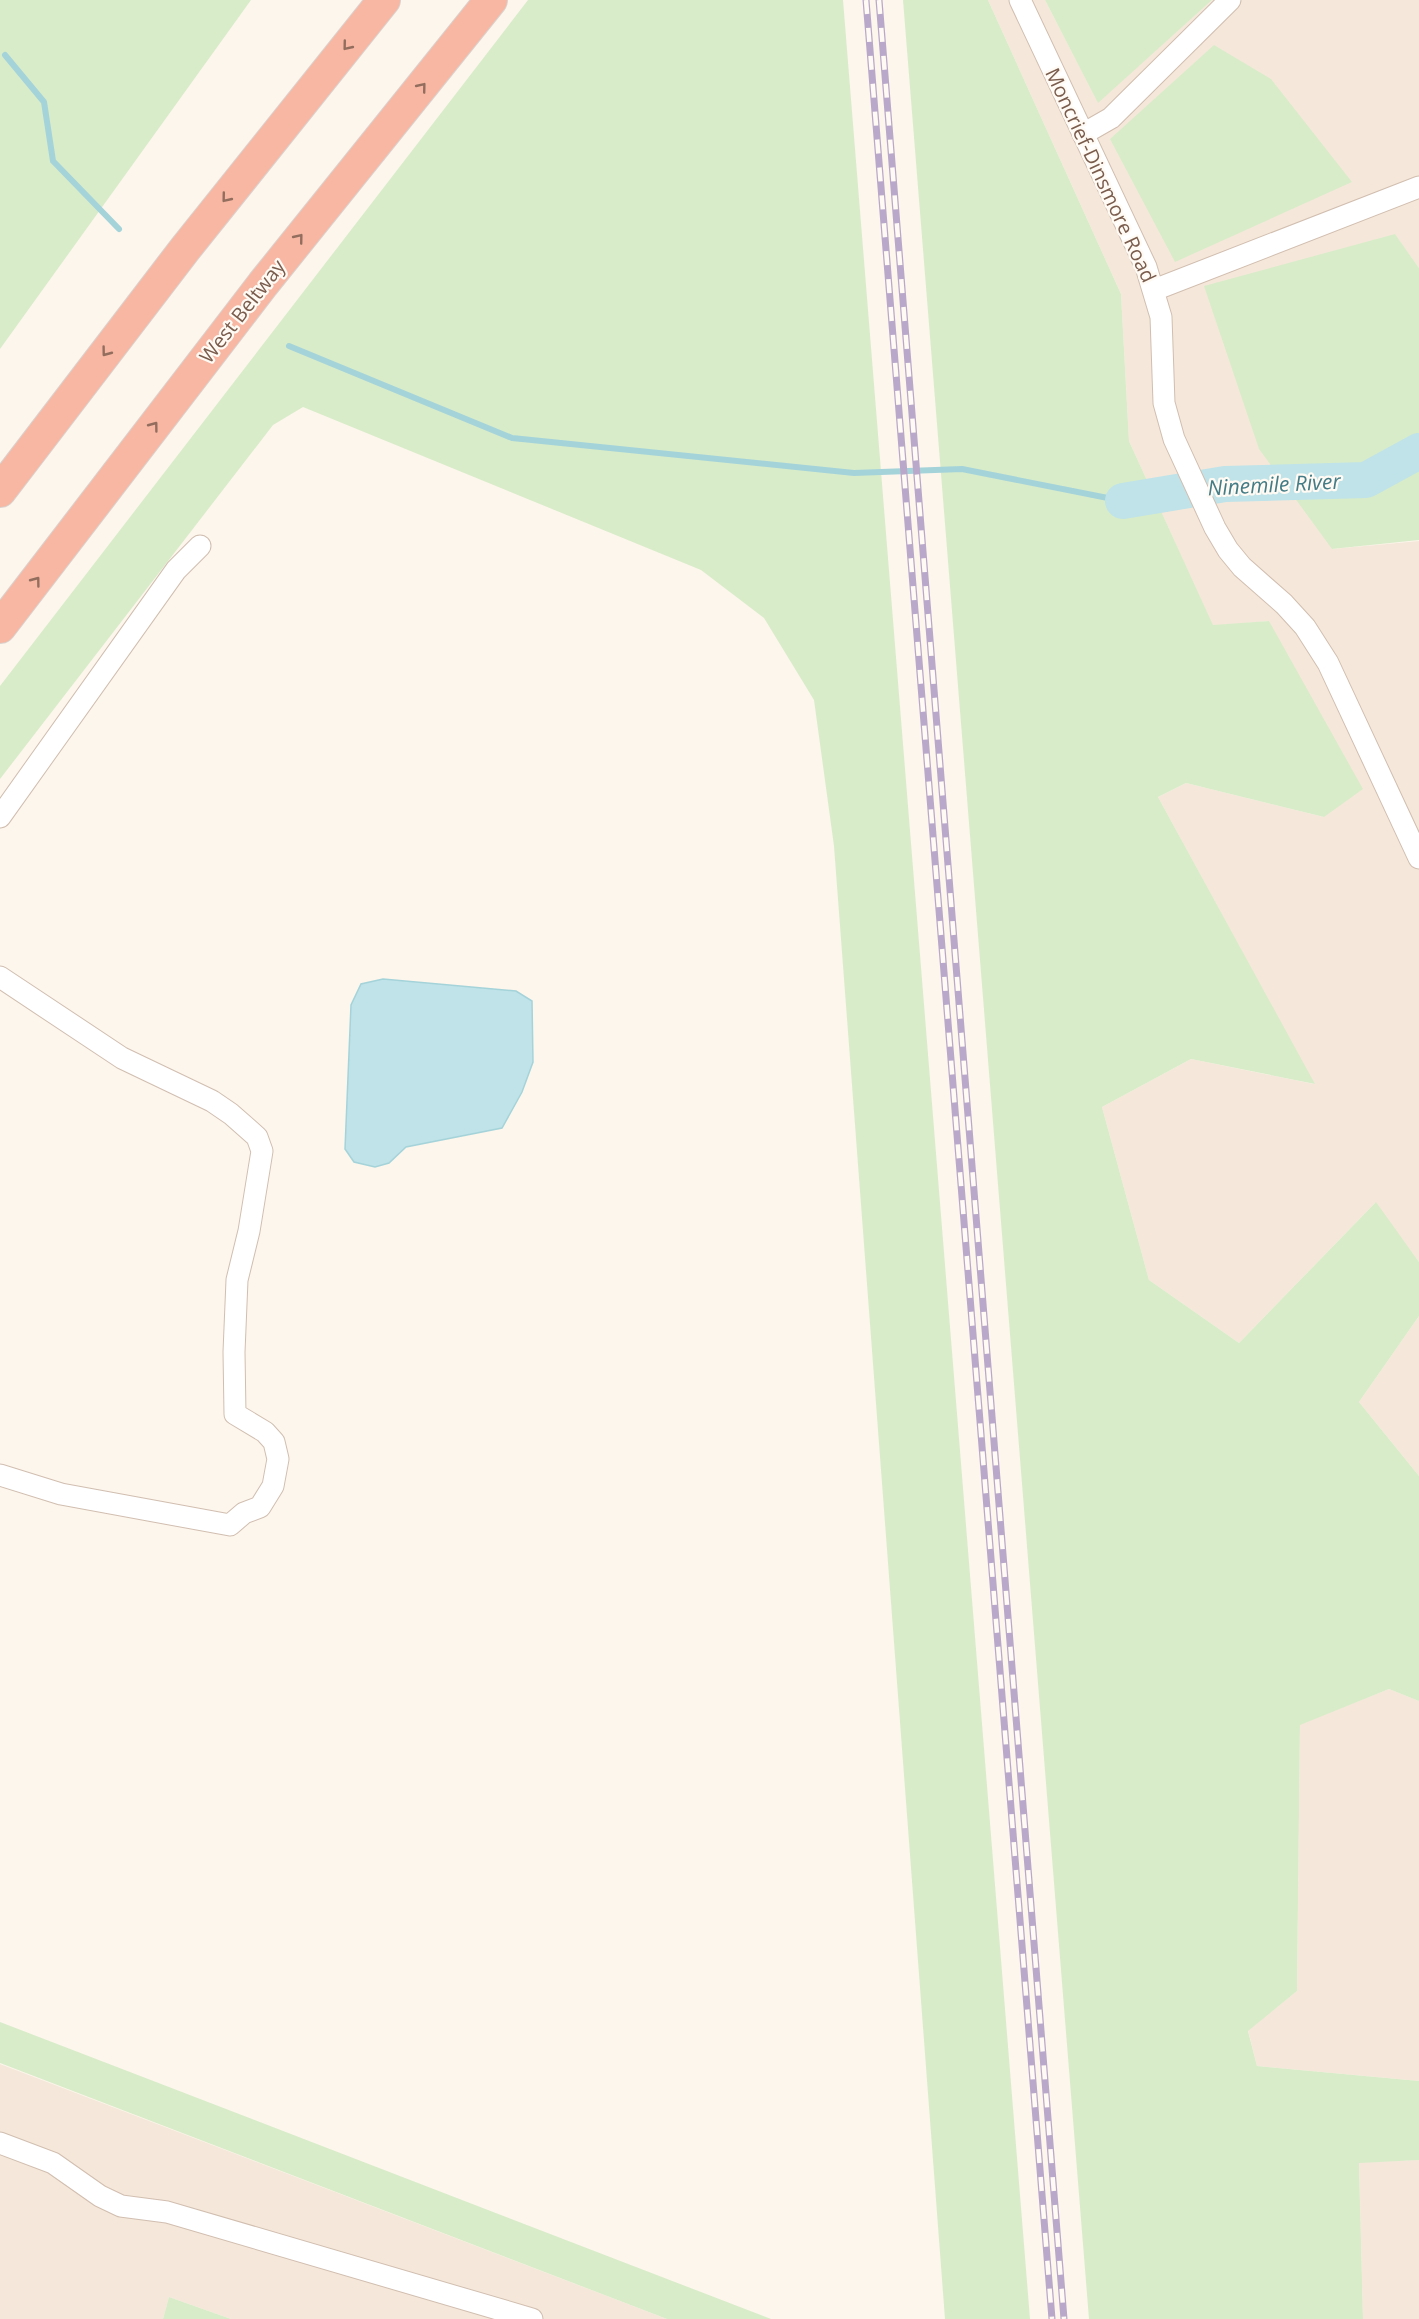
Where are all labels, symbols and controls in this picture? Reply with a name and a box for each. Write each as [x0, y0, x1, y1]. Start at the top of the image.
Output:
one-way arrow [344, 39, 355, 50]
street label: Moncrief-Dinsmore Road [1039, 63, 1163, 287]
one-way arrow [414, 82, 425, 93]
one-way arrow [222, 191, 233, 202]
one-way arrow [292, 234, 303, 245]
street label: West Beltway [193, 253, 292, 368]
one-way arrow [102, 346, 113, 357]
one-way arrow [147, 421, 158, 432]
water label: Ninemile River [1207, 466, 1342, 501]
one-way arrow [28, 576, 39, 587]

